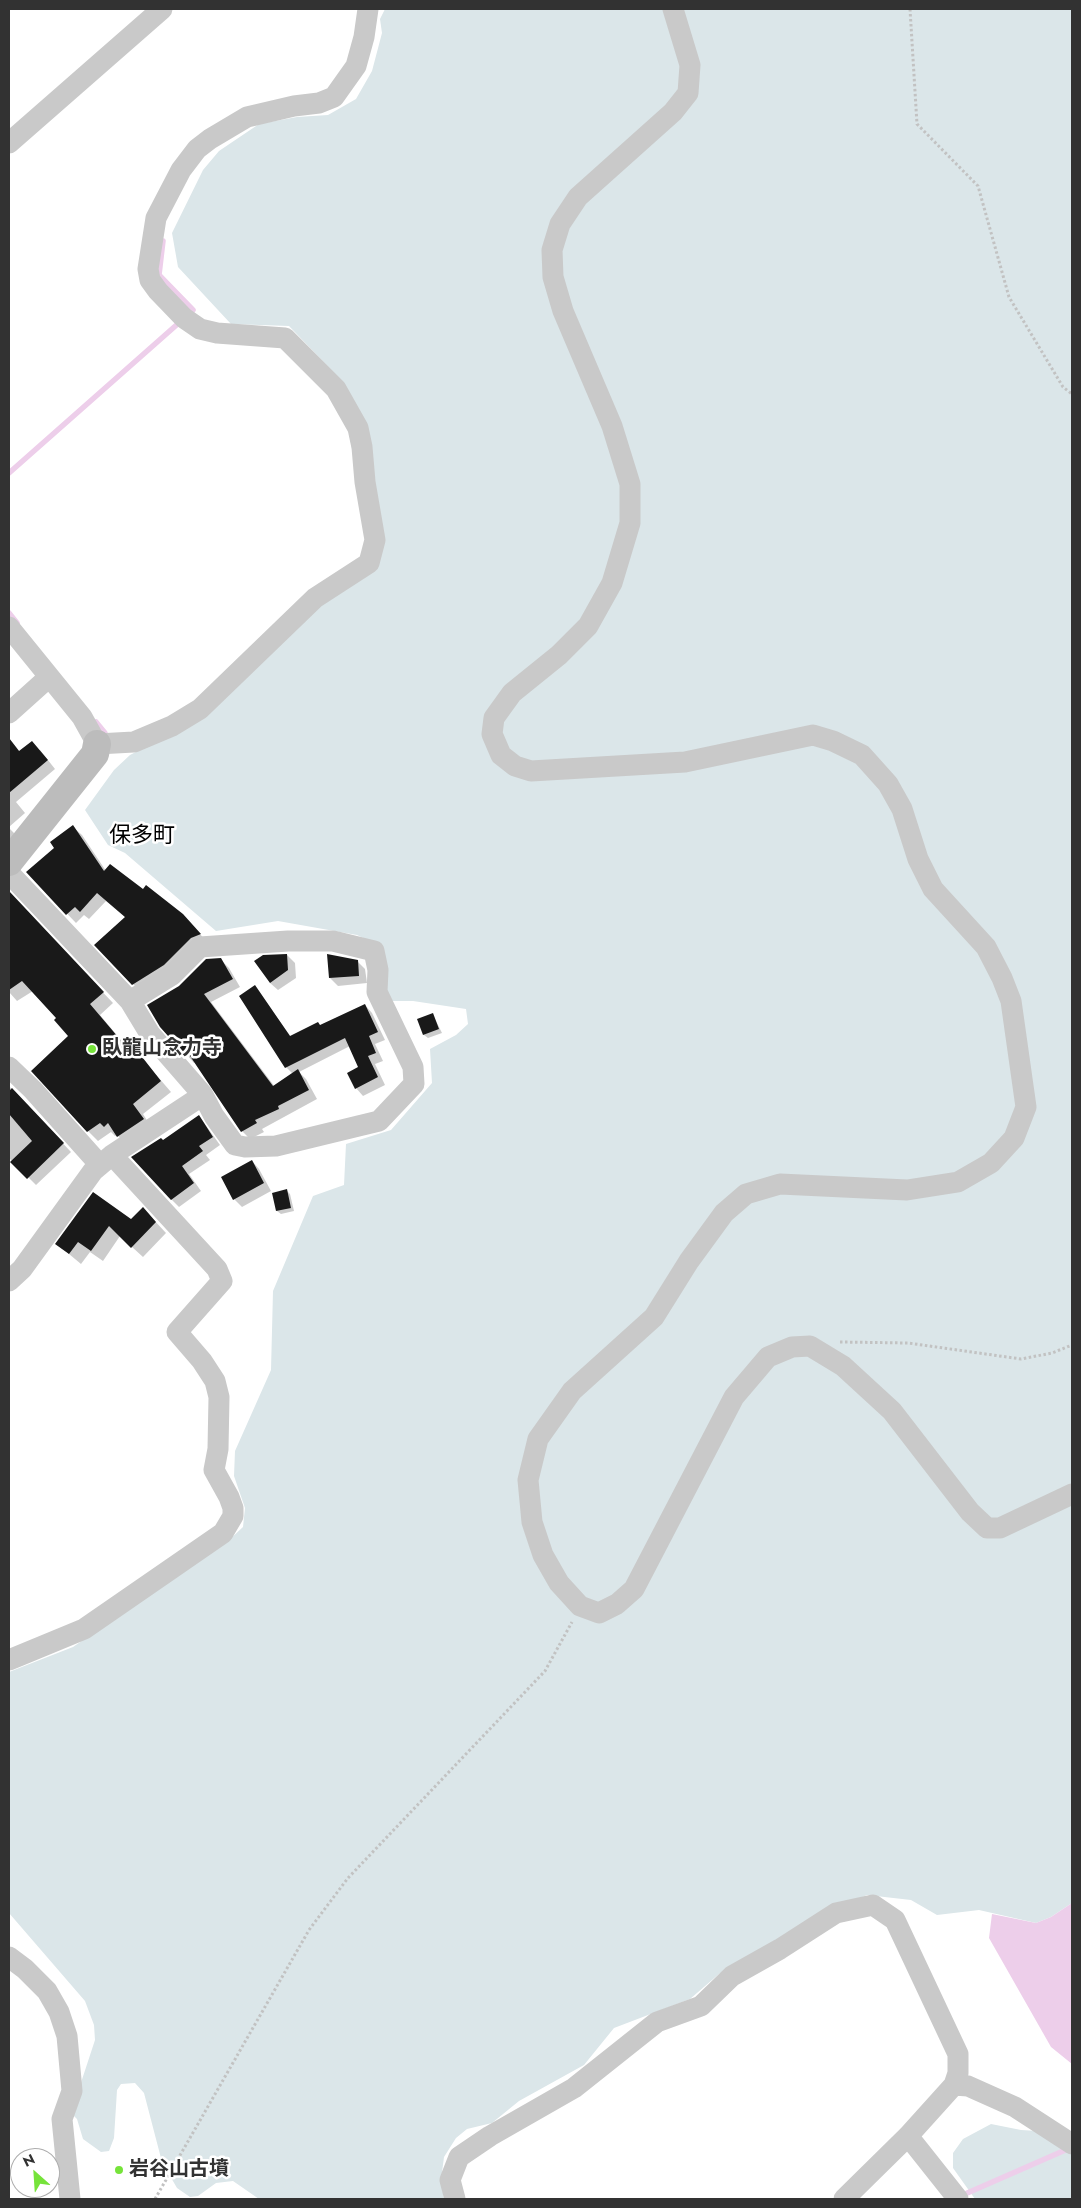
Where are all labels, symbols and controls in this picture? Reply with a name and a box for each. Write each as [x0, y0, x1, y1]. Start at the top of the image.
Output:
district label: 保多町 [109, 824, 175, 850]
place label: 臥龍山念力寺 [102, 1037, 222, 1061]
marker: 臥龍山念力寺 [86, 1043, 98, 1055]
north arrow [10, 2148, 60, 2198]
text: N [19, 2149, 38, 2172]
place label: 岩谷山古墳 [129, 2158, 229, 2182]
marker: 岩谷山古墳 [113, 2164, 125, 2176]

